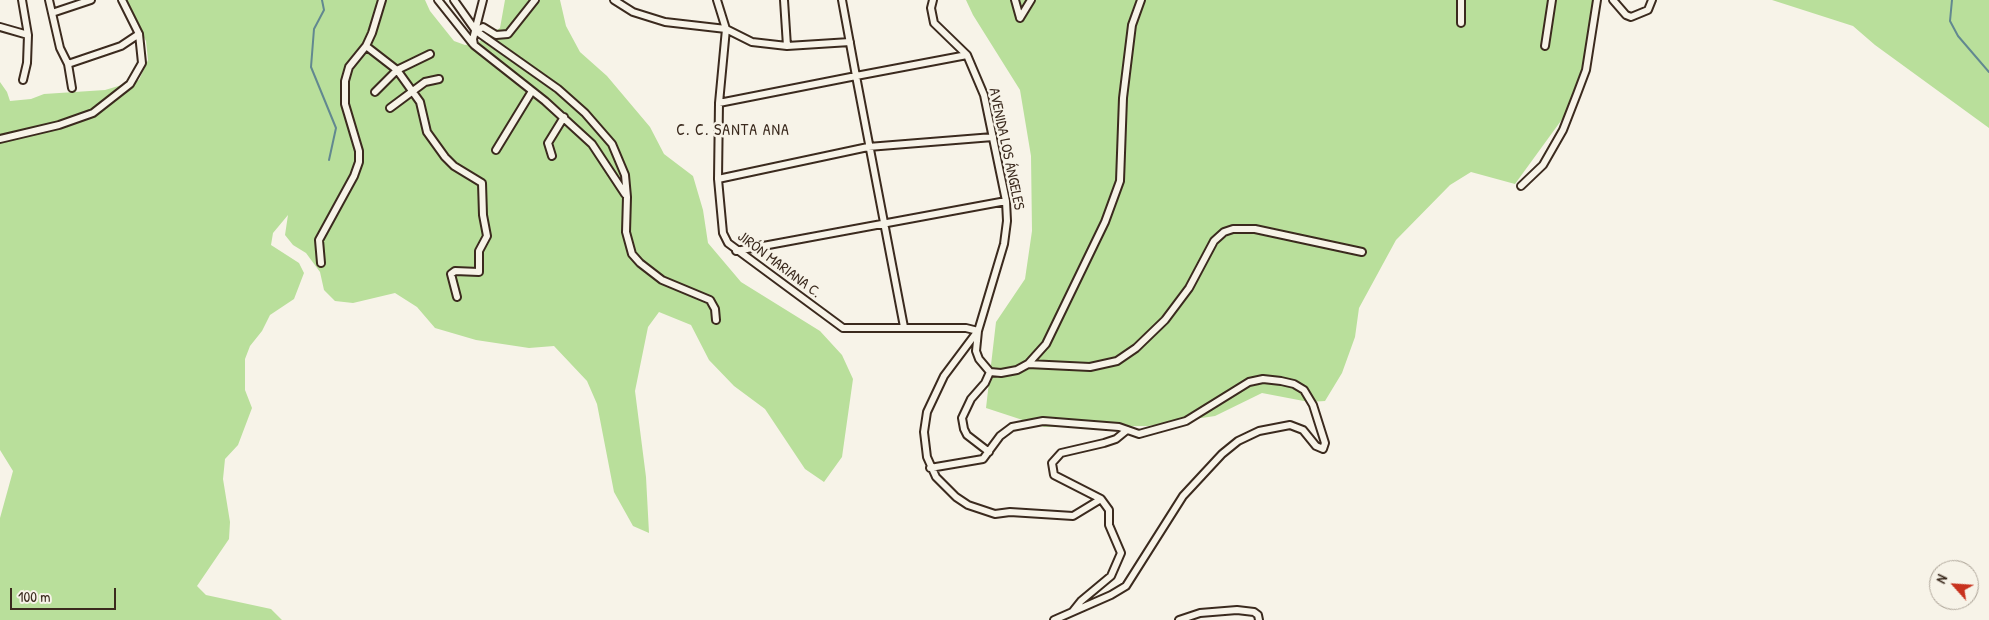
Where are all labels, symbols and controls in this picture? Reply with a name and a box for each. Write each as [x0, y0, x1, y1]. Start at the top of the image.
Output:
street label: AVENIDA LOS ÁNGELES [984, 86, 1028, 212]
district label: C. C. SANTA ANA [674, 121, 792, 141]
street label: JIRÓN MARIANA C. [734, 228, 824, 302]
north arrow [1929, 560, 1979, 610]
text: N [1931, 571, 1951, 586]
scale bar [12, 578, 119, 610]
text: 100 m [18, 586, 51, 607]

